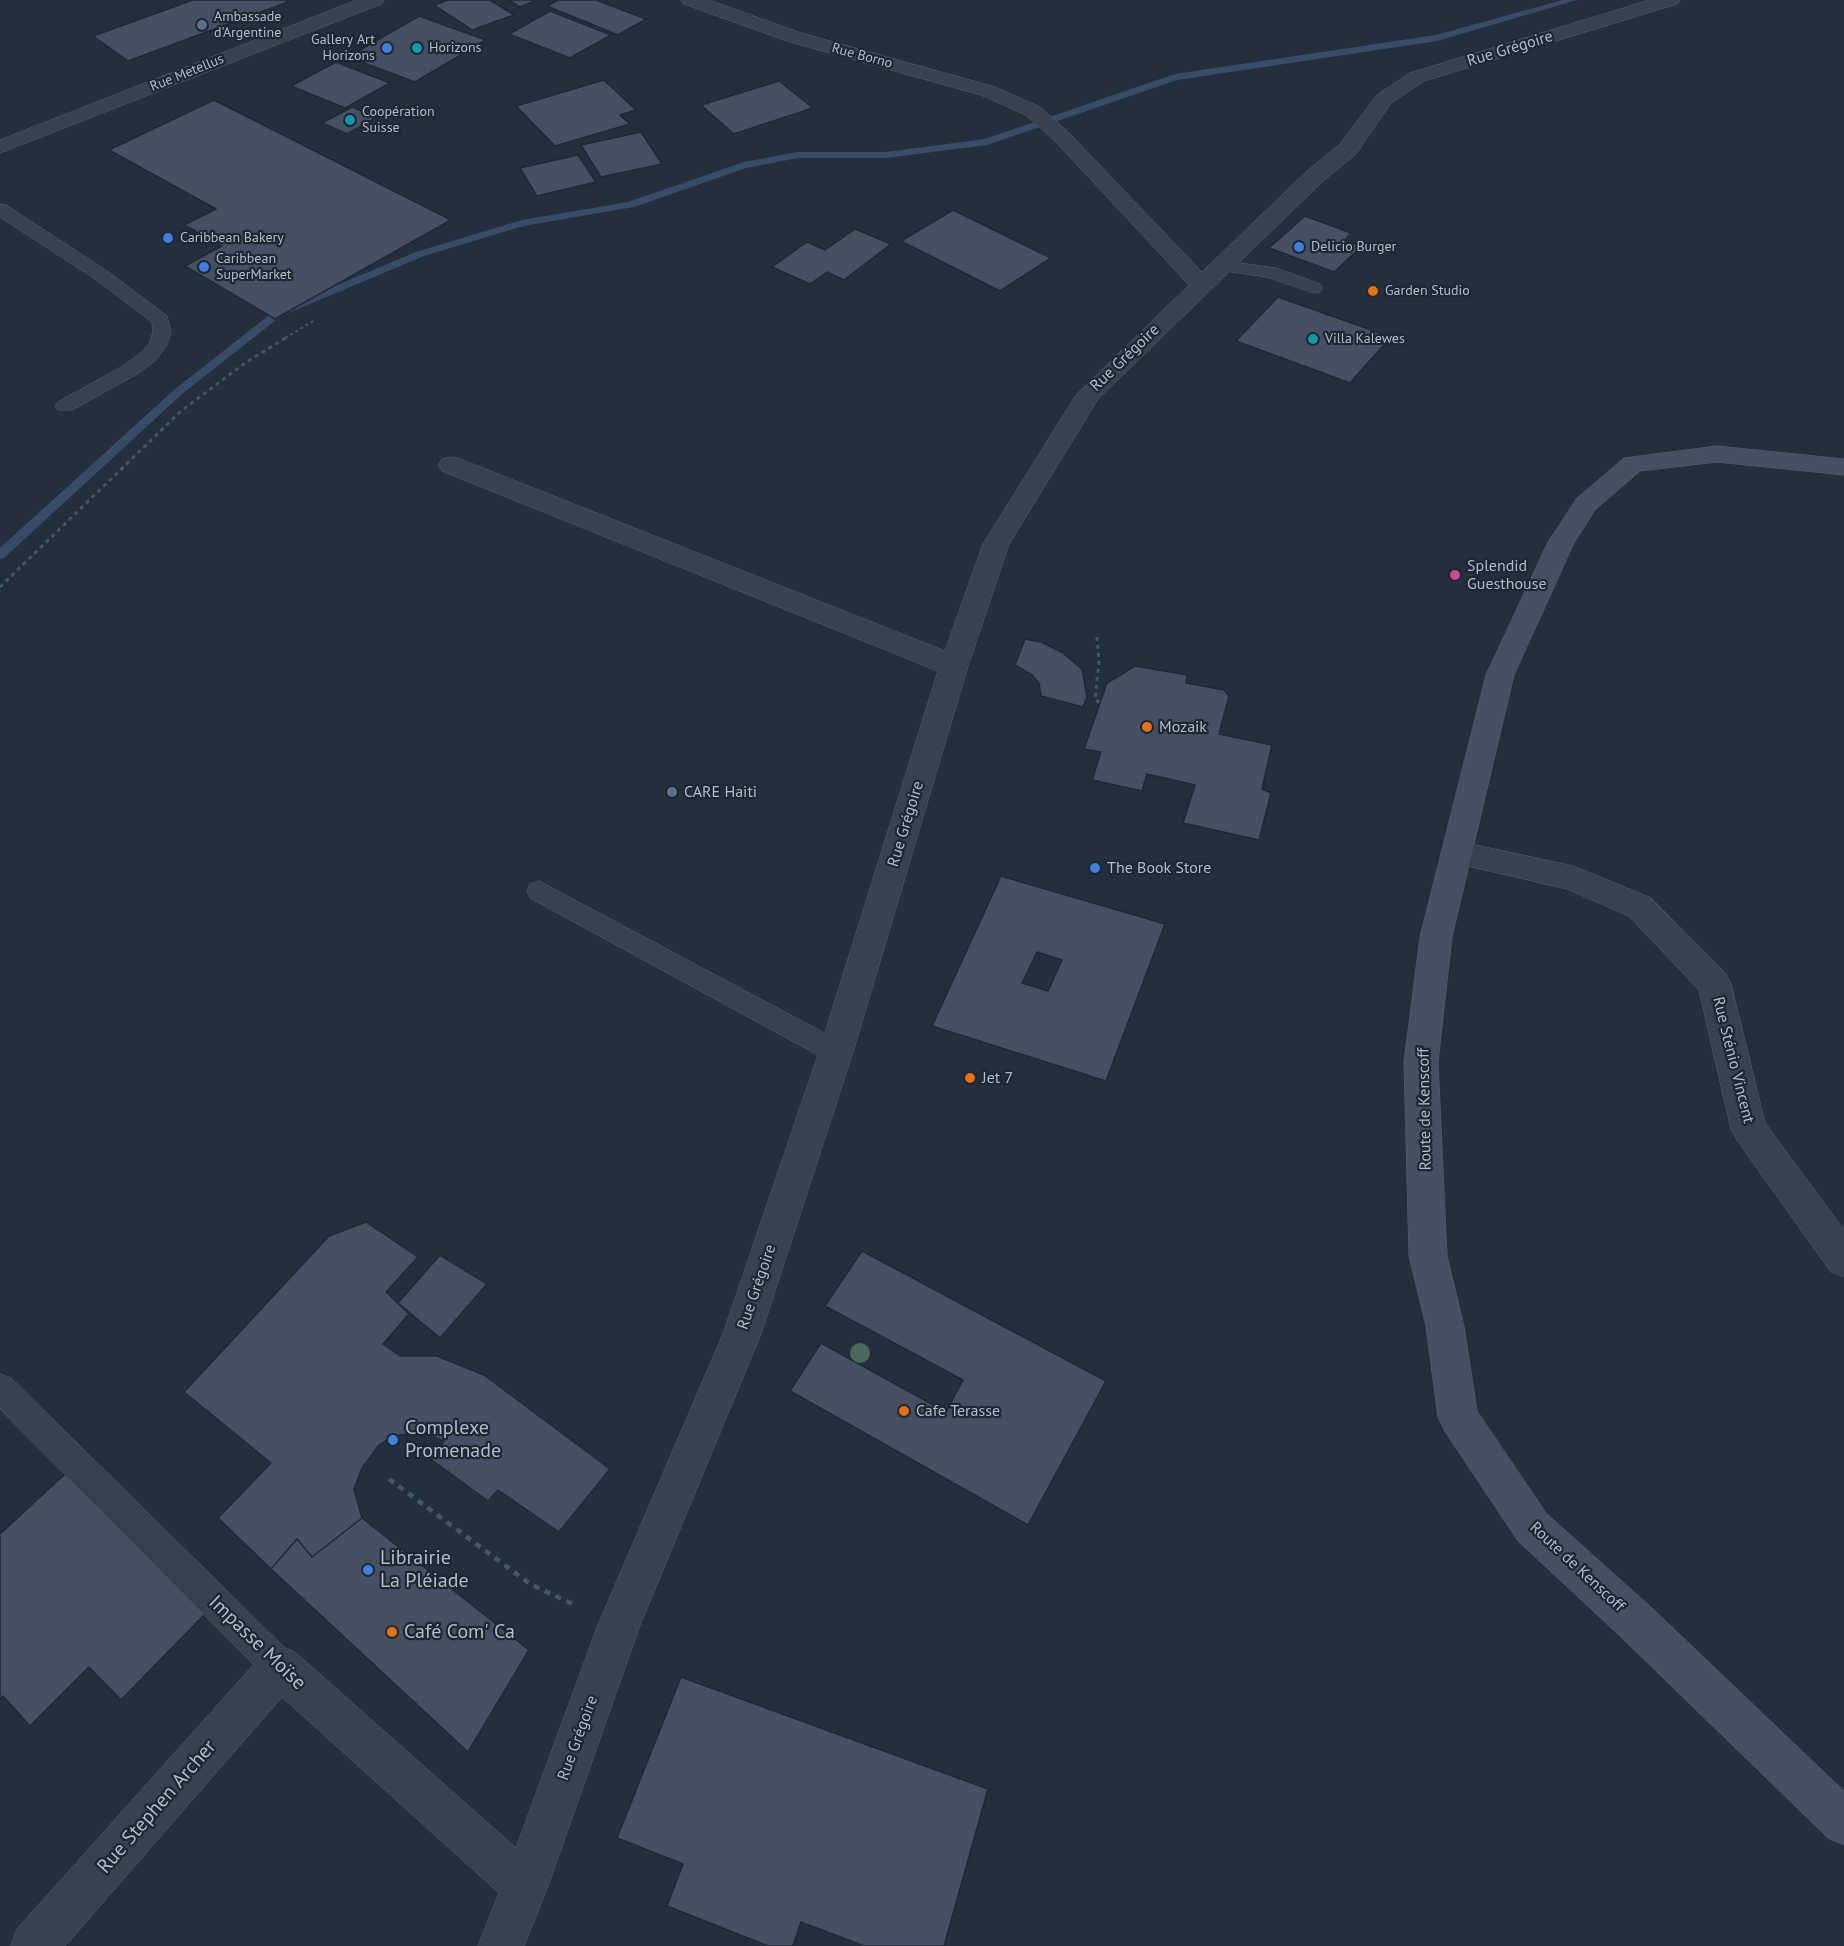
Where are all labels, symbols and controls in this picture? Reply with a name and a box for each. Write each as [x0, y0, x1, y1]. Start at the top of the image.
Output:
place label: Ambassade d'Argentine [214, 9, 281, 42]
marker: Ambassade d'Argentine [195, 18, 209, 32]
street label: Rue Grégoire [1465, 27, 1555, 71]
place label: Gallery Art Horizons [311, 32, 375, 64]
place label: Horizons [429, 40, 482, 56]
street label: Rue Borno [830, 40, 894, 72]
marker: Gallery Art Horizons [380, 41, 394, 55]
marker: Horizons [410, 41, 424, 55]
street label: Rue Metellus [148, 51, 226, 95]
place label: Coopération Suisse [362, 104, 435, 136]
marker: Coopération Suisse [343, 113, 357, 127]
place label: Caribbean Bakery [180, 230, 284, 246]
marker: Caribbean Bakery [161, 231, 175, 245]
place label: Delicio Burger [1311, 239, 1396, 255]
marker: Delicio Burger [1292, 240, 1306, 254]
place label: Caribbean SuperMarket [216, 251, 292, 284]
marker: Caribbean SuperMarket [197, 260, 211, 274]
place label: Garden Studio [1385, 283, 1470, 299]
marker: Garden Studio [1366, 284, 1380, 298]
street label: Rue Grégoire [1086, 320, 1164, 396]
place label: Villa Kalewes [1325, 331, 1405, 347]
marker: Villa Kalewes [1306, 332, 1320, 346]
place label: Splendid Guesthouse [1467, 556, 1547, 594]
marker: Splendid Guesthouse [1448, 568, 1462, 582]
place label: Mozaik [1159, 717, 1207, 737]
marker: Mozaik [1140, 720, 1154, 734]
street label: Rue Grégoire [884, 779, 928, 869]
place label: CARE Haiti [684, 782, 757, 802]
marker: CARE Haiti [665, 785, 679, 799]
place label: The Book Store [1107, 858, 1211, 878]
marker: The Book Store [1088, 861, 1102, 875]
street label: Rue Sténio Vincent [1708, 995, 1758, 1125]
street label: Route de Kenscoff [1414, 1048, 1436, 1170]
place label: Jet 7 [982, 1068, 1013, 1088]
marker: Jet 7 [963, 1071, 977, 1085]
street label: Rue Grégoire [734, 1242, 780, 1332]
place label: Cafe Terasse [916, 1401, 1000, 1421]
marker: Cafe Terasse [897, 1404, 911, 1418]
place label: Complexe Promenade [405, 1416, 501, 1463]
marker: Complexe Promenade [386, 1433, 400, 1447]
street label: Route de Kenscoff [1526, 1518, 1628, 1616]
place label: Librairie La Pléiade [380, 1546, 469, 1593]
marker: Librairie La Pléiade [361, 1563, 375, 1577]
street label: Impasse Moïse [203, 1591, 311, 1695]
place label: Café Com' Ca [404, 1620, 515, 1644]
marker: Café Com' Ca [385, 1625, 399, 1639]
street label: Rue Grégoire [554, 1693, 602, 1783]
street label: Rue Stephen Archer [93, 1735, 221, 1879]

